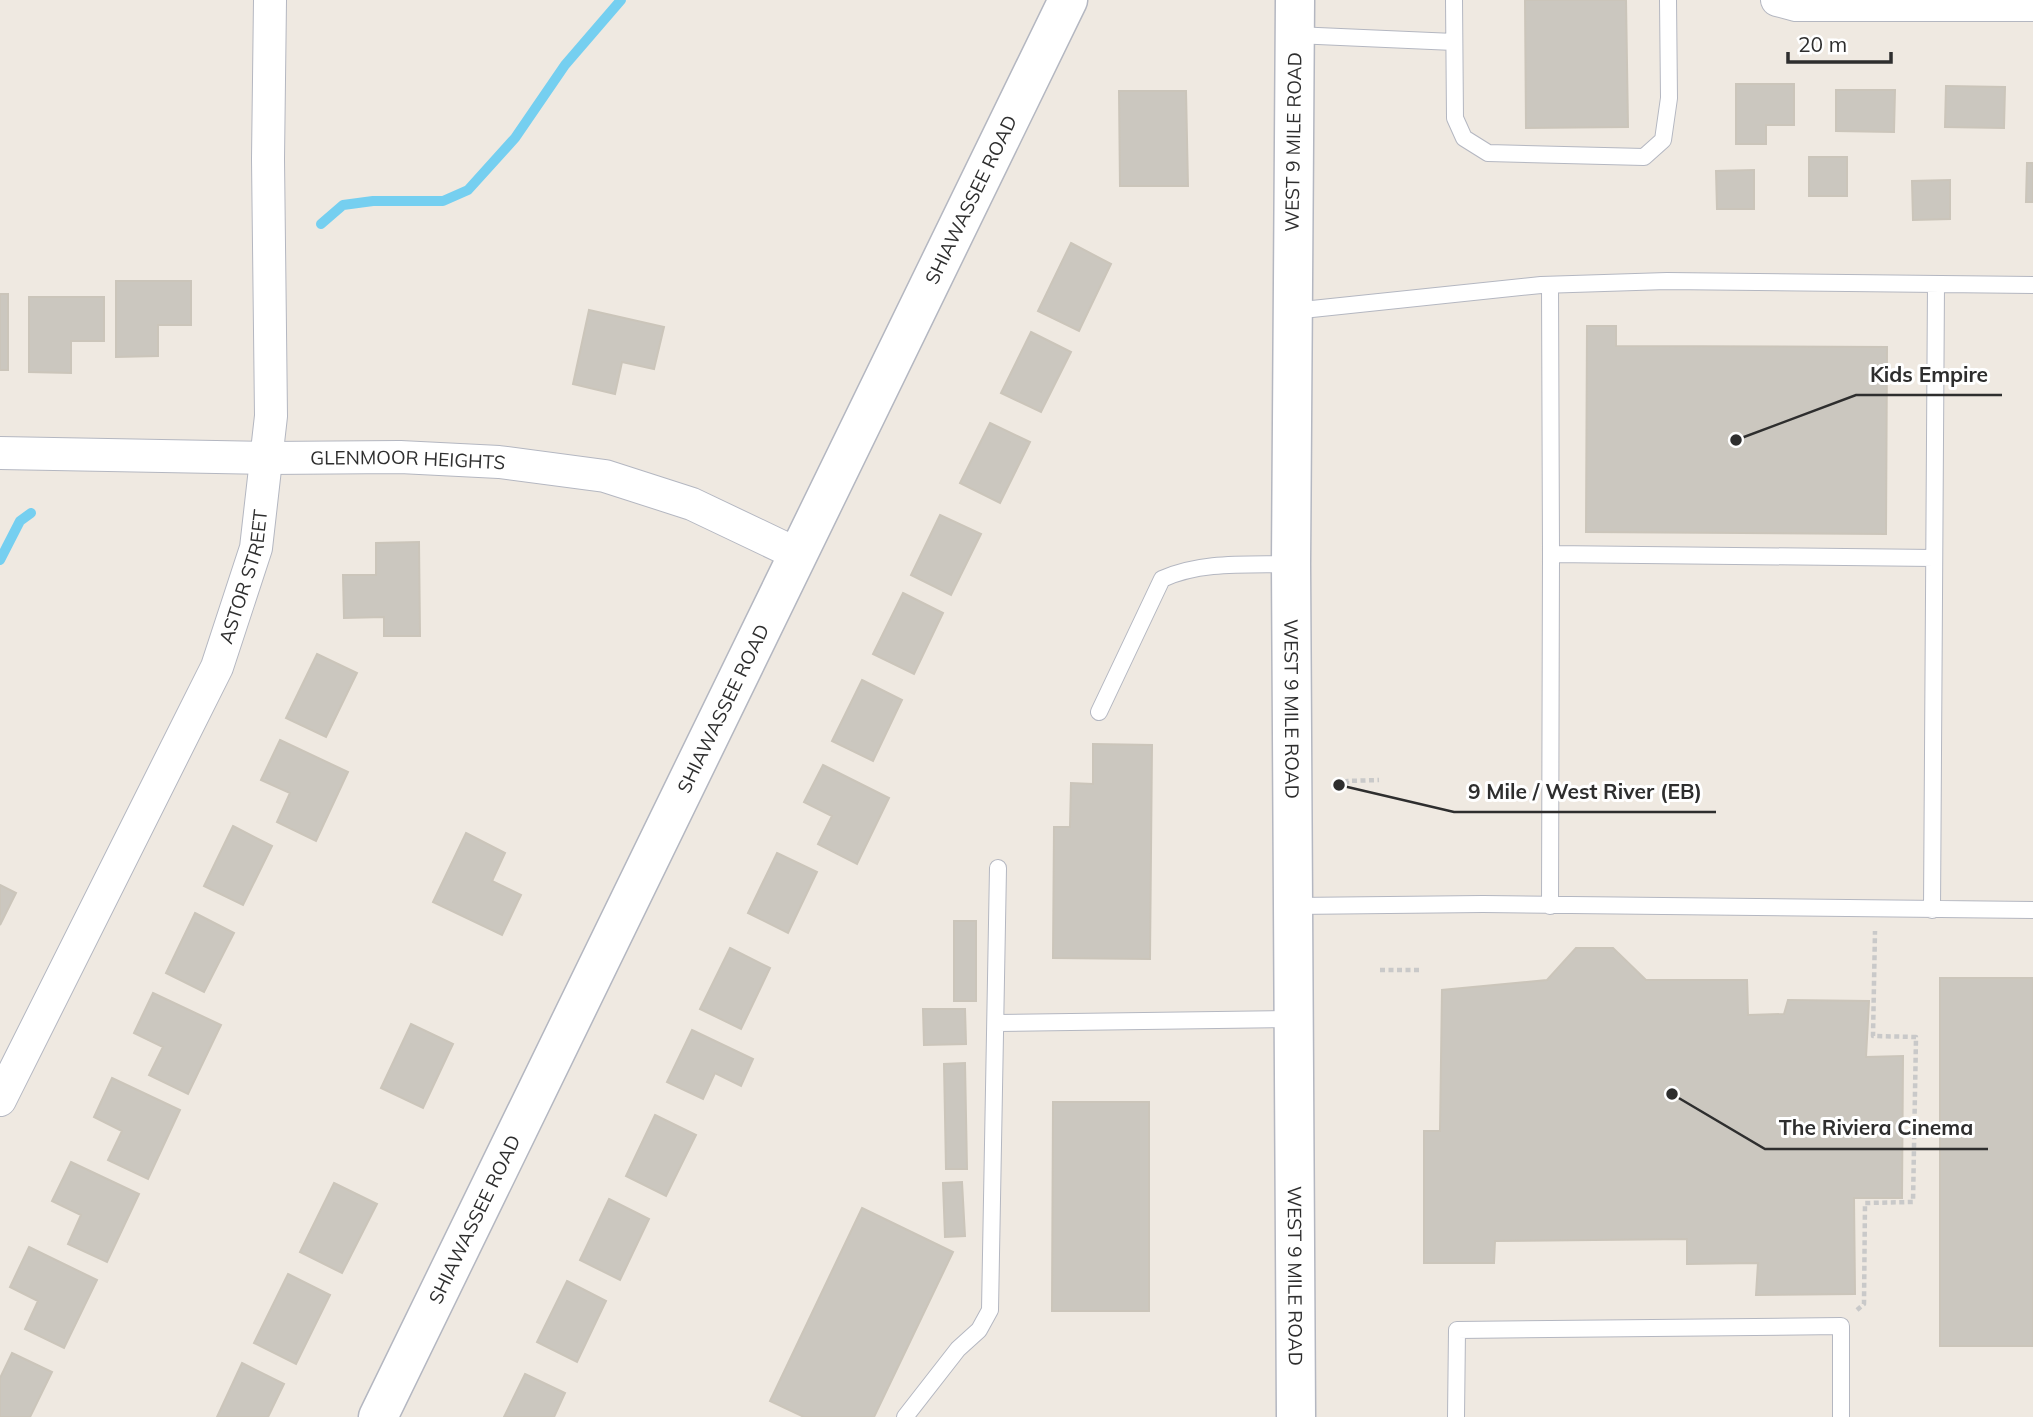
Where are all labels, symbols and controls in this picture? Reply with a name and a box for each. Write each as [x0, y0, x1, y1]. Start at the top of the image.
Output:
scale bar [1788, 21, 1891, 65]
text: 20 m [1798, 31, 1847, 57]
street label: WEST 9 MILE ROAD [1279, 52, 1307, 232]
street label: SHIAWASSEE ROAD [920, 111, 1022, 288]
callout: Kids Empire [1856, 353, 2002, 395]
text: Kids Empire [1870, 361, 1988, 387]
street label: GLENMOOR HEIGHTS [310, 445, 507, 475]
street label: ASTOR STREET [213, 508, 272, 647]
street label: WEST 9 MILE ROAD [1279, 619, 1304, 799]
street label: SHIAWASSEE ROAD [672, 620, 774, 797]
callout: 9 Mile / West River (EB) [1454, 770, 1716, 812]
text: 9 Mile / West River (EB) [1468, 778, 1702, 804]
callout: The Riviera Cinema [1765, 1107, 1988, 1149]
text: The Riviera Cinema [1779, 1114, 1973, 1140]
street label: SHIAWASSEE ROAD [423, 1131, 526, 1308]
street label: WEST 9 MILE ROAD [1283, 1186, 1308, 1366]

